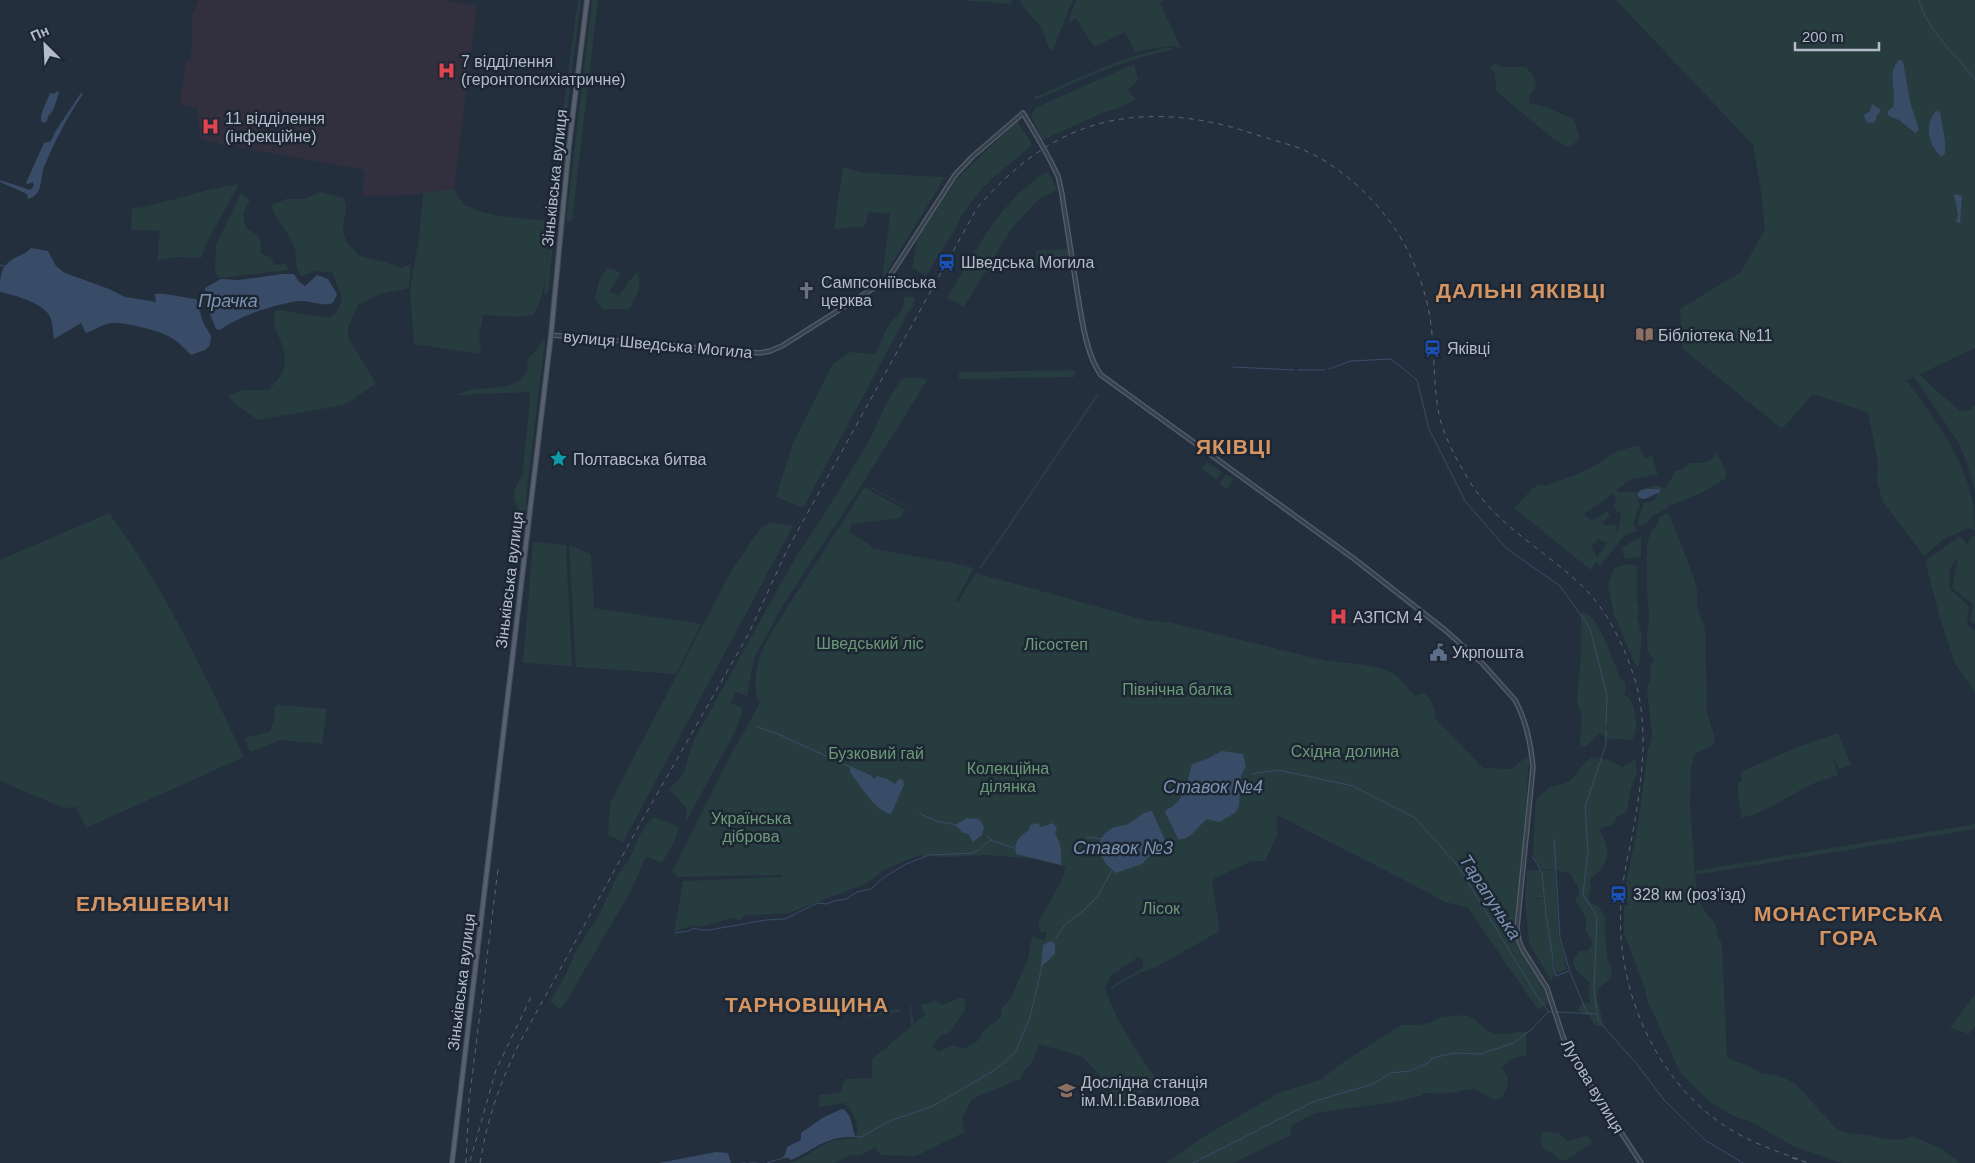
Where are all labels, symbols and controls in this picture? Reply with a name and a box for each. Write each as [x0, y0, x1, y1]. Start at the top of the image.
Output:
north arrow [20, 20, 70, 70]
scale bar [1795, 20, 1879, 52]
text: Пн [28, 22, 51, 44]
text: 200 m [1802, 28, 1844, 45]
place label: 7 відділення (геронтопсихіатричне) [461, 53, 626, 88]
hospital icon: 7 відділення (геронтопсихіатричне) [437, 60, 457, 80]
street label: Зіньківська вулиця [539, 108, 570, 248]
place label: 11 відділення (інфекційне) [225, 110, 325, 145]
hospital icon: 11 відділення (інфекційне) [201, 117, 221, 137]
station icon: Шведська Могила [937, 252, 957, 272]
place label: Шведська Могила [961, 254, 1094, 271]
place label: Сампсоніївська церква [821, 274, 936, 309]
district label: ДАЛЬНІ ЯКІВЦІ [1436, 279, 1606, 302]
church icon: Сампсоніївська церква [797, 281, 817, 301]
water label: Прачка [198, 291, 258, 311]
library icon: Бібліотека №11 [1634, 325, 1654, 345]
place label: Бібліотека №11 [1658, 327, 1773, 344]
street label: вулиця Шведська Могила [563, 328, 753, 361]
station icon: Яківці [1423, 338, 1443, 358]
place label: Яківці [1447, 340, 1490, 357]
district label: ЯКІВЦІ [1196, 435, 1272, 458]
place icon: Полтавська битва [549, 449, 569, 469]
place label: Полтавська битва [573, 451, 707, 468]
street label: Зіньківська вулиця [493, 510, 526, 650]
hospital icon: АЗПСМ 4 [1329, 607, 1349, 627]
place label: АЗПСМ 4 [1353, 609, 1423, 626]
park label: Шведський ліс [816, 635, 924, 652]
park label: Лісостеп [1024, 636, 1088, 653]
public building icon: Укрпошта [1428, 642, 1448, 662]
place label: Укрпошта [1452, 644, 1524, 661]
park label: Північна балка [1122, 681, 1232, 698]
park label: Східна долина [1291, 743, 1399, 760]
park label: Бузковий гай [828, 745, 924, 762]
park label: Колекційна ділянка [967, 760, 1049, 795]
water label: Ставок №4 [1163, 777, 1263, 797]
park label: Українська діброва [711, 810, 791, 845]
water label: Ставок №3 [1073, 838, 1173, 858]
water label: Тарапунька [1455, 851, 1525, 943]
station icon: 328 км (роз'їзд) [1609, 884, 1629, 904]
place label: 328 км (роз'їзд) [1633, 886, 1746, 903]
district label: ЕЛЬЯШЕВИЧІ [76, 892, 230, 915]
park label: Лісок [1142, 900, 1181, 917]
district label: МОНАСТИРСЬКА ГОРА [1754, 902, 1944, 949]
street label: Зіньківська вулиця [445, 912, 478, 1052]
district label: ТАРНОВЩИНА [725, 993, 889, 1016]
street label: Лугова вулиця [1558, 1036, 1627, 1136]
place label: Дослідна станція ім.М.І.Вавилова [1081, 1074, 1208, 1109]
school or university icon: Дослідна станція ім.М.І.Вавилова [1057, 1081, 1077, 1101]

